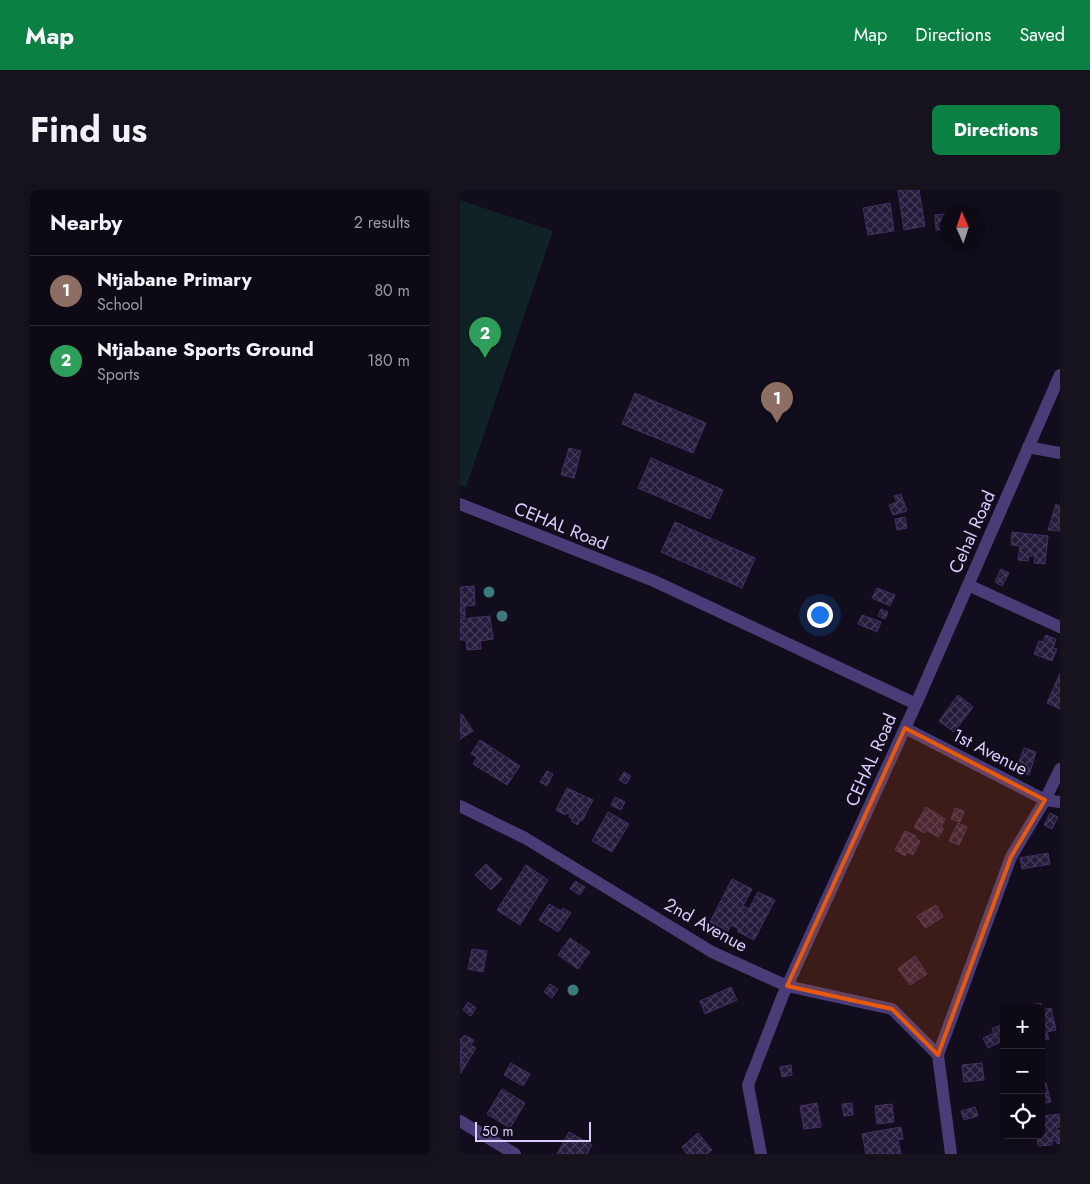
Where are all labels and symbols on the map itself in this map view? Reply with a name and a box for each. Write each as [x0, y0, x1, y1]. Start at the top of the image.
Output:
north arrow [940, 205, 985, 250]
pin: 2 [469, 317, 501, 358]
pin: 1 [761, 382, 793, 423]
street label: Cehal Road [942, 486, 1002, 578]
street label: CEHAL Road [510, 495, 612, 557]
your location [807, 602, 833, 628]
street label: CEHAL Road [839, 709, 903, 811]
street label: 1st Avenue [948, 722, 1032, 782]
street label: 2nd Avenue [660, 891, 752, 959]
scale bar [475, 1119, 591, 1142]

